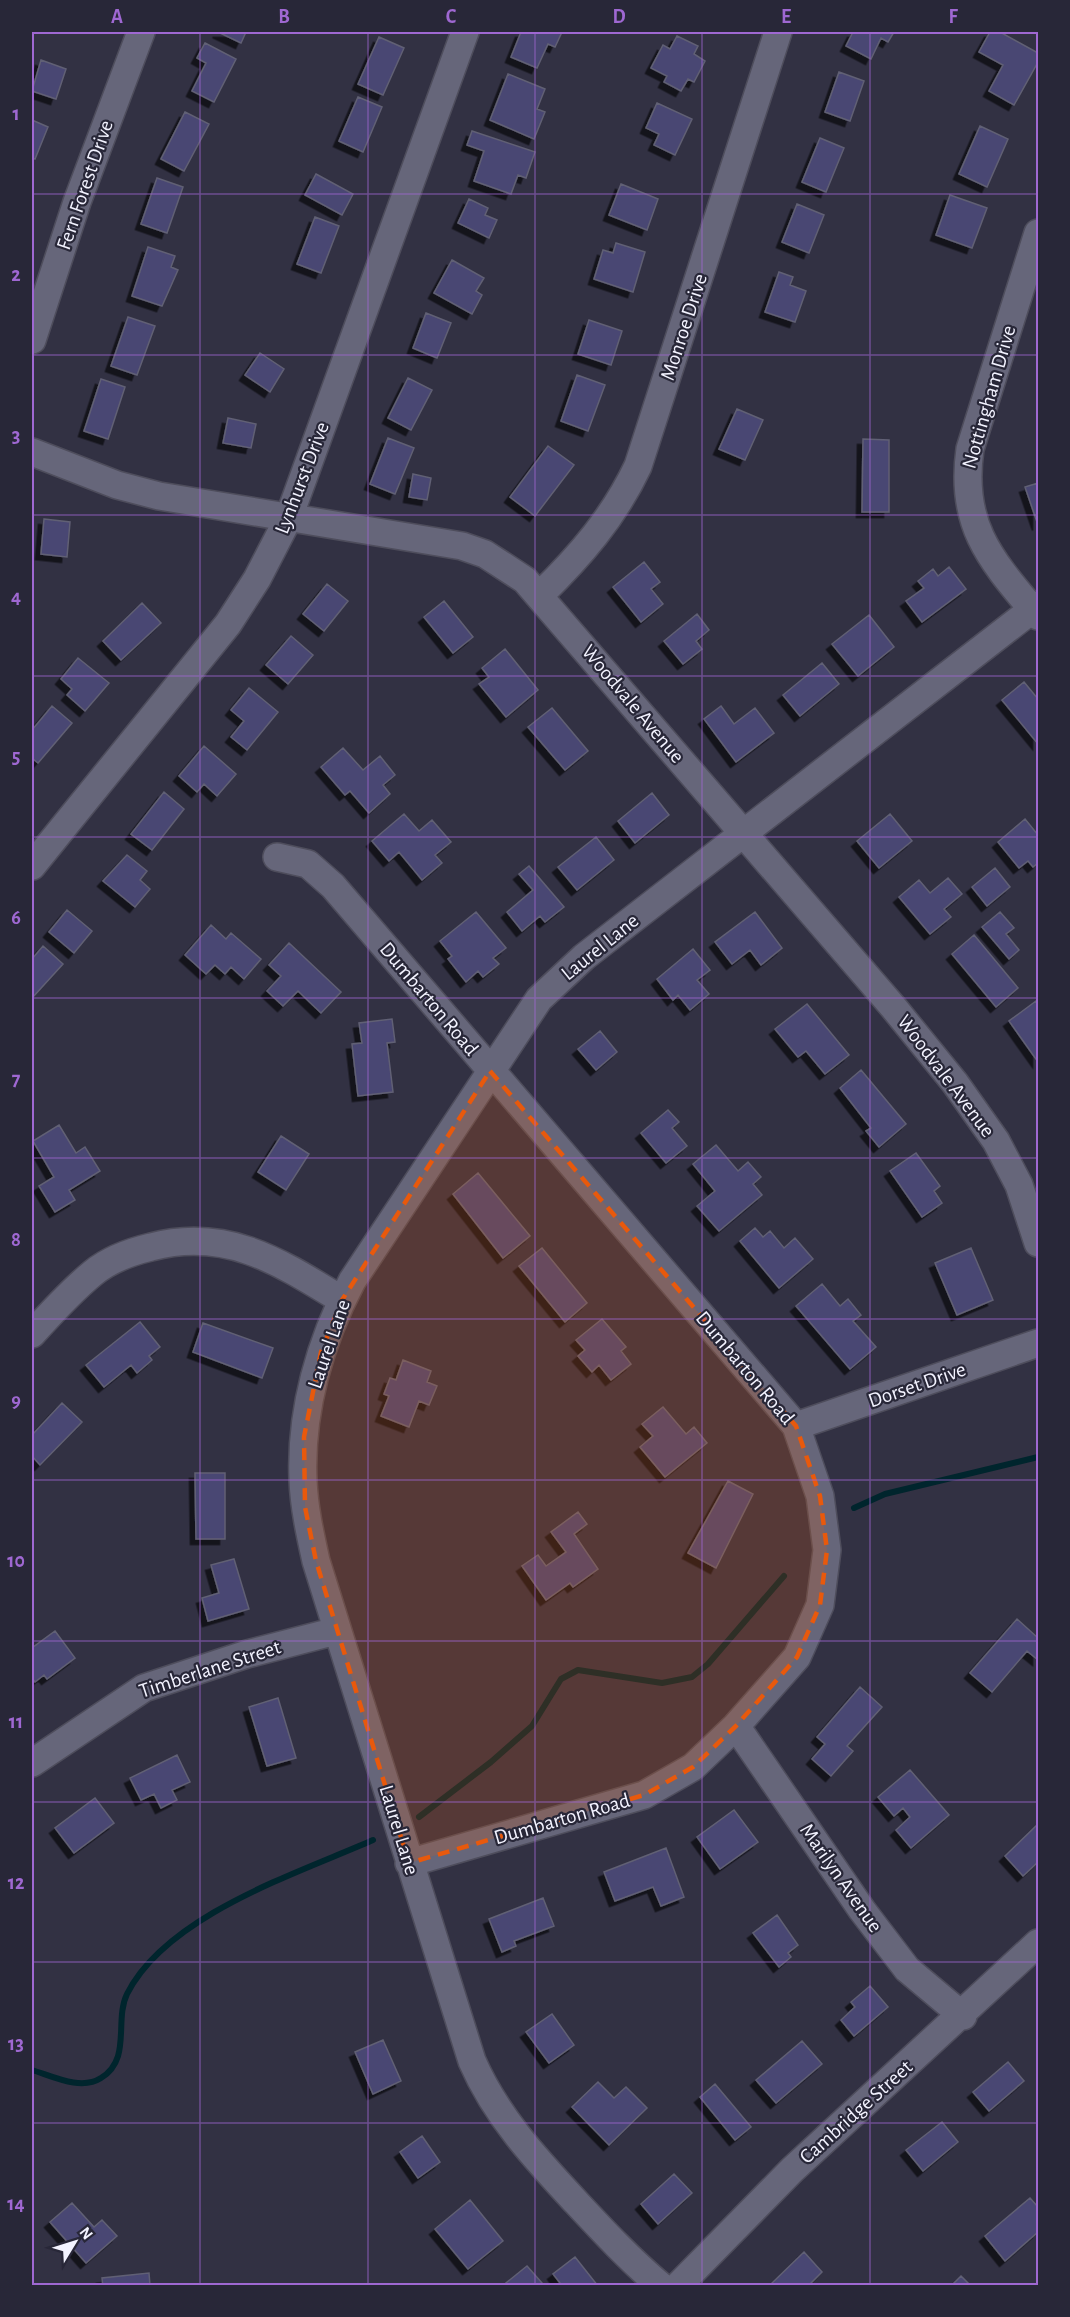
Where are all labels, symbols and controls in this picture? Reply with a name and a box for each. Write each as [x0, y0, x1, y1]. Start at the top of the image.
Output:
text: A [111, 7, 123, 27]
text: B [278, 7, 290, 27]
text: C [446, 7, 457, 27]
text: D [612, 7, 626, 27]
text: E [781, 7, 791, 27]
text: F [948, 7, 958, 27]
text: 1 [12, 104, 20, 124]
street label: Fern Forest Drive [53, 117, 117, 253]
text: 2 [11, 265, 21, 285]
street label: Monroe Drive [657, 271, 711, 383]
street label: Nottingham Drive [958, 323, 1020, 471]
street label: Lynhurst Drive [271, 419, 333, 537]
text: 3 [12, 426, 20, 446]
text: 4 [11, 587, 21, 607]
street label: Woodvale Avenue [578, 641, 688, 767]
text: 5 [12, 747, 20, 767]
text: 6 [11, 908, 21, 928]
street label: Laurel Lane [557, 910, 643, 984]
street label: Dumbarton Road [376, 938, 482, 1060]
street label: Woodvale Avenue [893, 1011, 999, 1141]
text: 7 [12, 1069, 21, 1089]
text: 8 [11, 1230, 21, 1250]
street label: Laurel Lane [304, 1297, 354, 1391]
street label: Dumbarton Road [692, 1307, 798, 1429]
street label: Dorset Drive [865, 1359, 969, 1411]
text: 9 [11, 1391, 21, 1411]
text: 10 [7, 1551, 25, 1571]
street label: Timberlane Street [137, 1636, 284, 1702]
text: 11 [9, 1712, 23, 1732]
street label: Laurel Lane [375, 1783, 423, 1877]
street label: Dumbarton Road [492, 1790, 633, 1848]
street label: Marilyn Avenue [796, 1820, 886, 1936]
text: 12 [8, 1873, 24, 1893]
text: 13 [8, 2034, 24, 2054]
street label: Cambridge Street [796, 2056, 917, 2168]
text: 14 [7, 2194, 25, 2214]
north arrow [45, 2212, 105, 2272]
text: N [76, 2224, 96, 2243]

